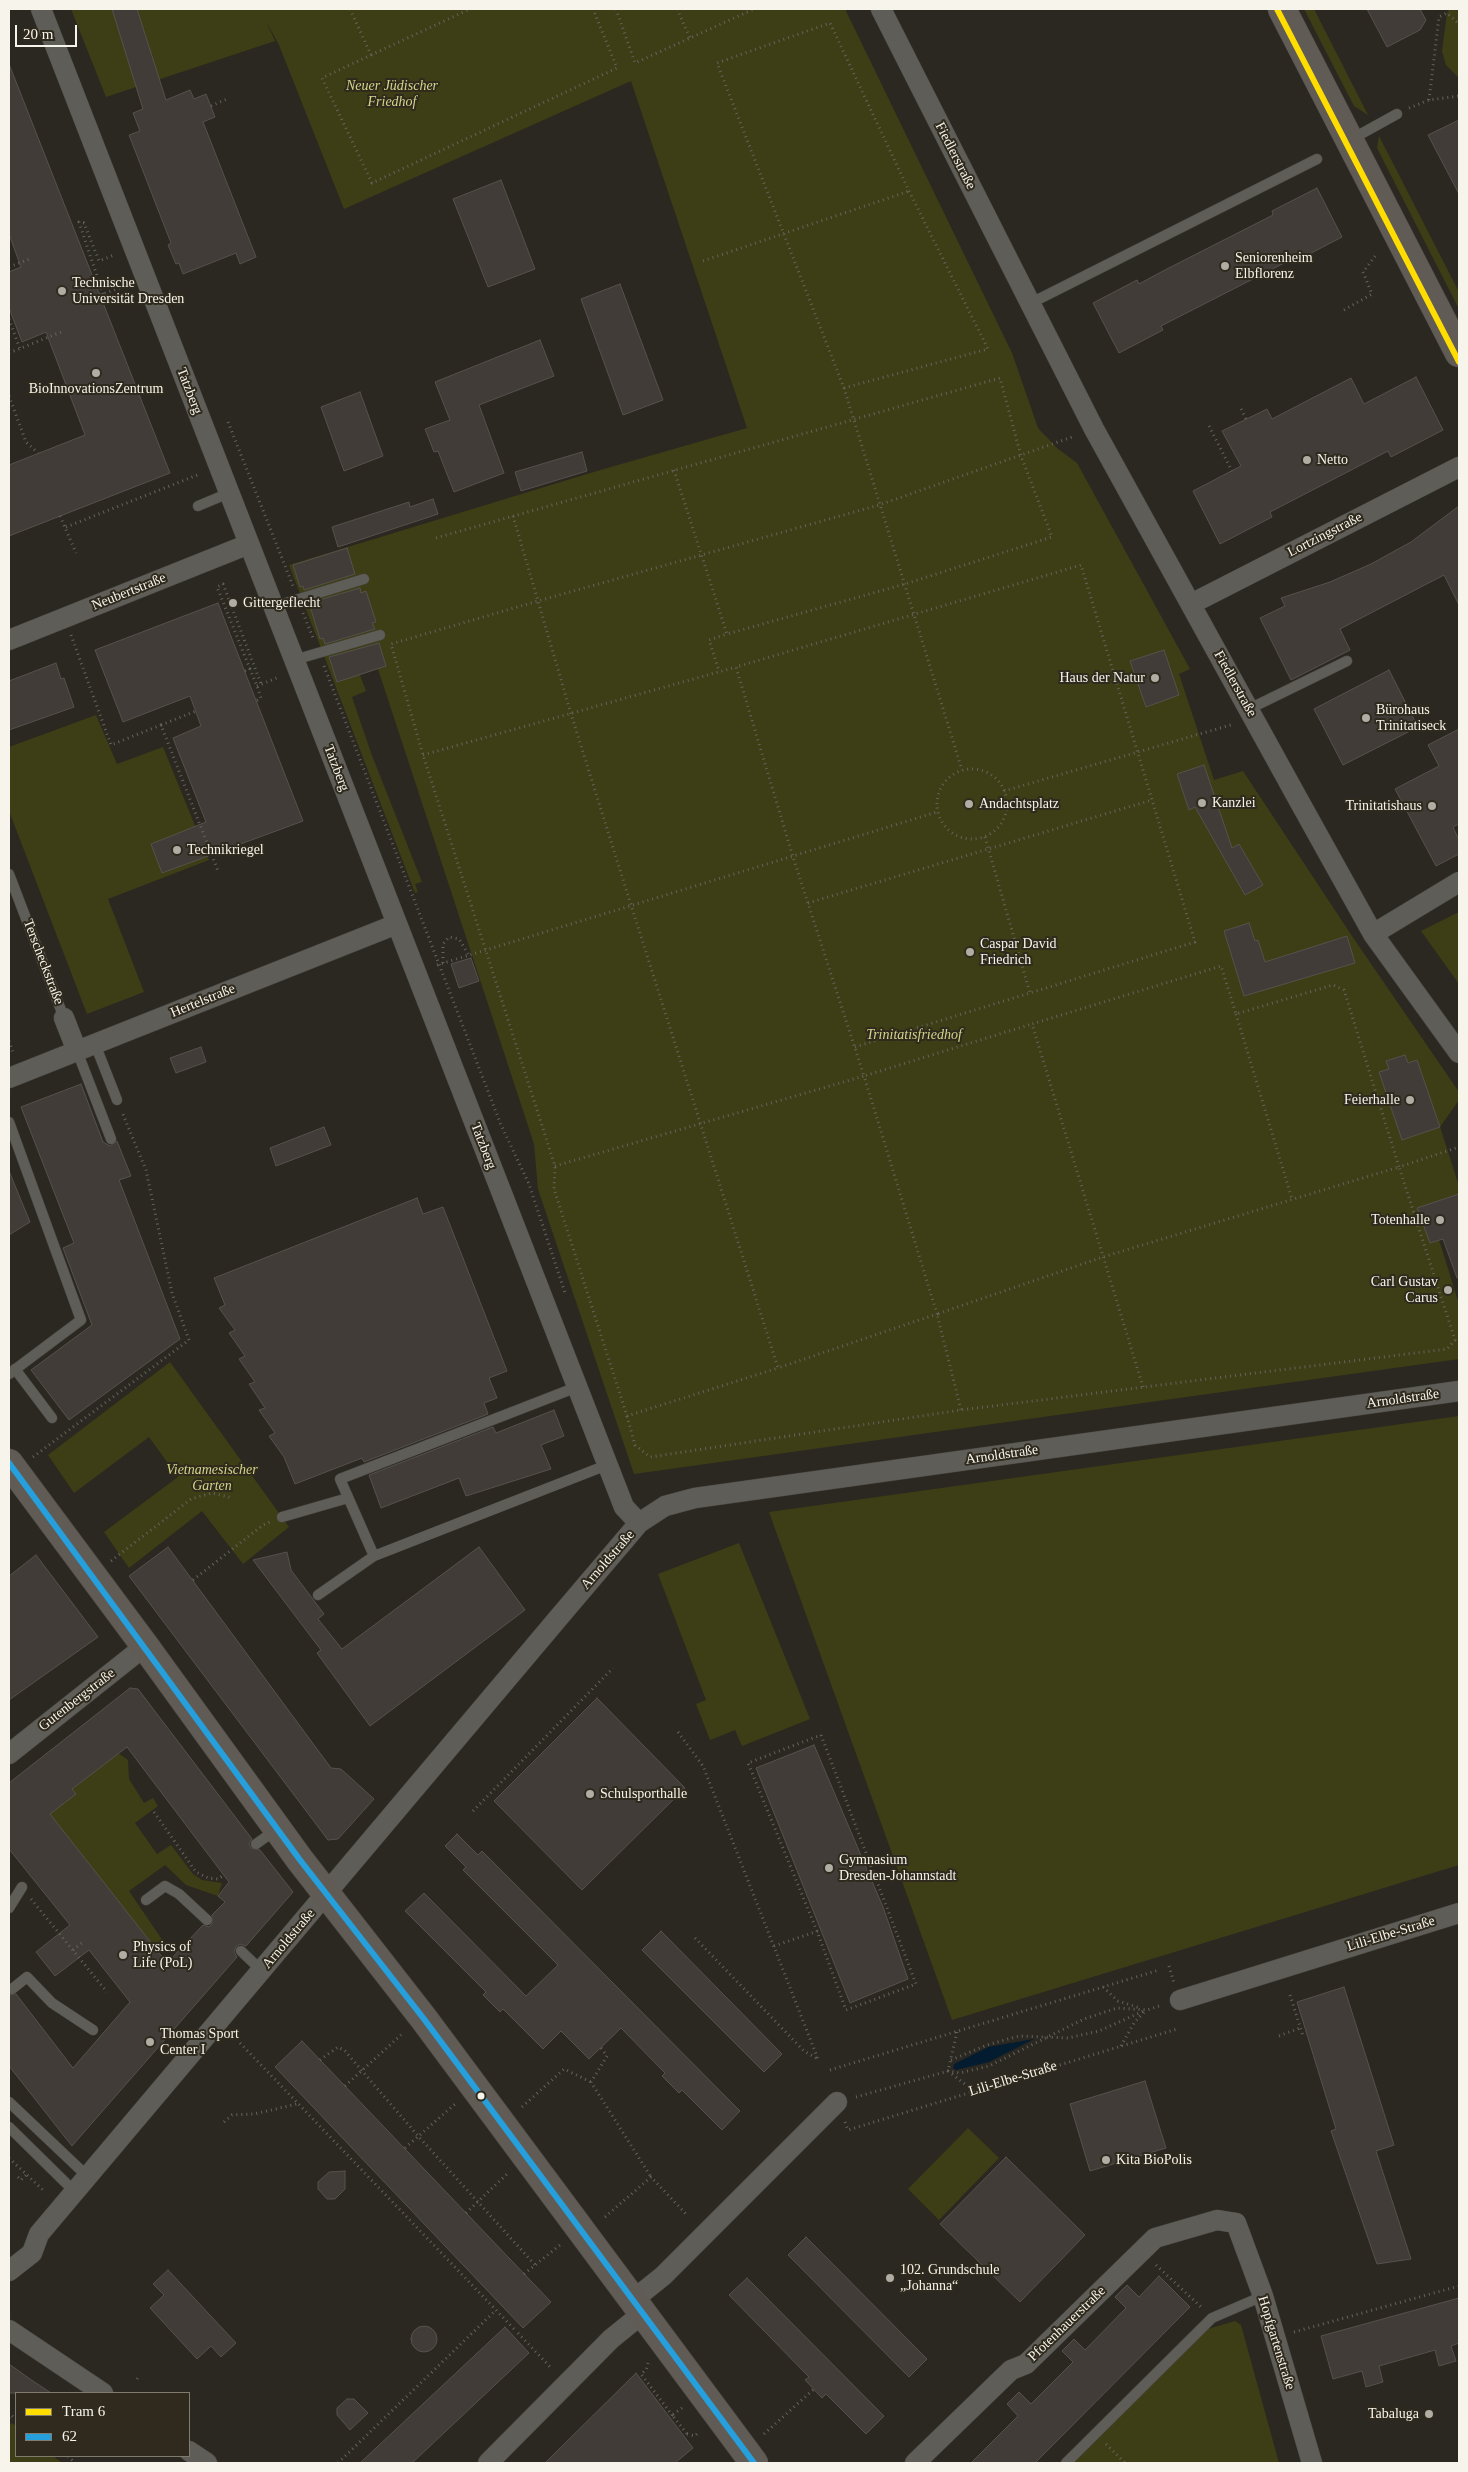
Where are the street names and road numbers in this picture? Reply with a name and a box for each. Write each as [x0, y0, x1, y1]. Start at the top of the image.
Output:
street label: Fiedlerstraße [931, 120, 979, 192]
street label: Tatzberg [172, 365, 206, 417]
street label: Lortzingstraße [1285, 509, 1365, 561]
street label: Neubertstraße [89, 570, 169, 614]
street label: Fiedlerstraße [1210, 648, 1260, 720]
street label: Tatzberg [319, 742, 353, 794]
street label: Terscheckstraße [19, 917, 67, 1007]
street label: Hertelstraße [168, 980, 238, 1022]
street label: Tatzberg [466, 1120, 500, 1172]
street label: Arnoldstraße [1366, 1386, 1440, 1412]
street label: Arnoldstraße [965, 1442, 1039, 1468]
street label: Arnoldstraße [578, 1527, 638, 1593]
street label: Gutenbergstraße [35, 1665, 119, 1735]
street label: Arnoldstraße [259, 1906, 319, 1972]
street label: Lili-Elbe-Straße [1345, 1913, 1437, 1955]
street label: Lili-Elbe-Straße [967, 2058, 1059, 2100]
street label: Pfotenhauerstraße [1025, 2283, 1109, 2365]
street label: Hopfgartenstraße [1254, 2294, 1298, 2392]

